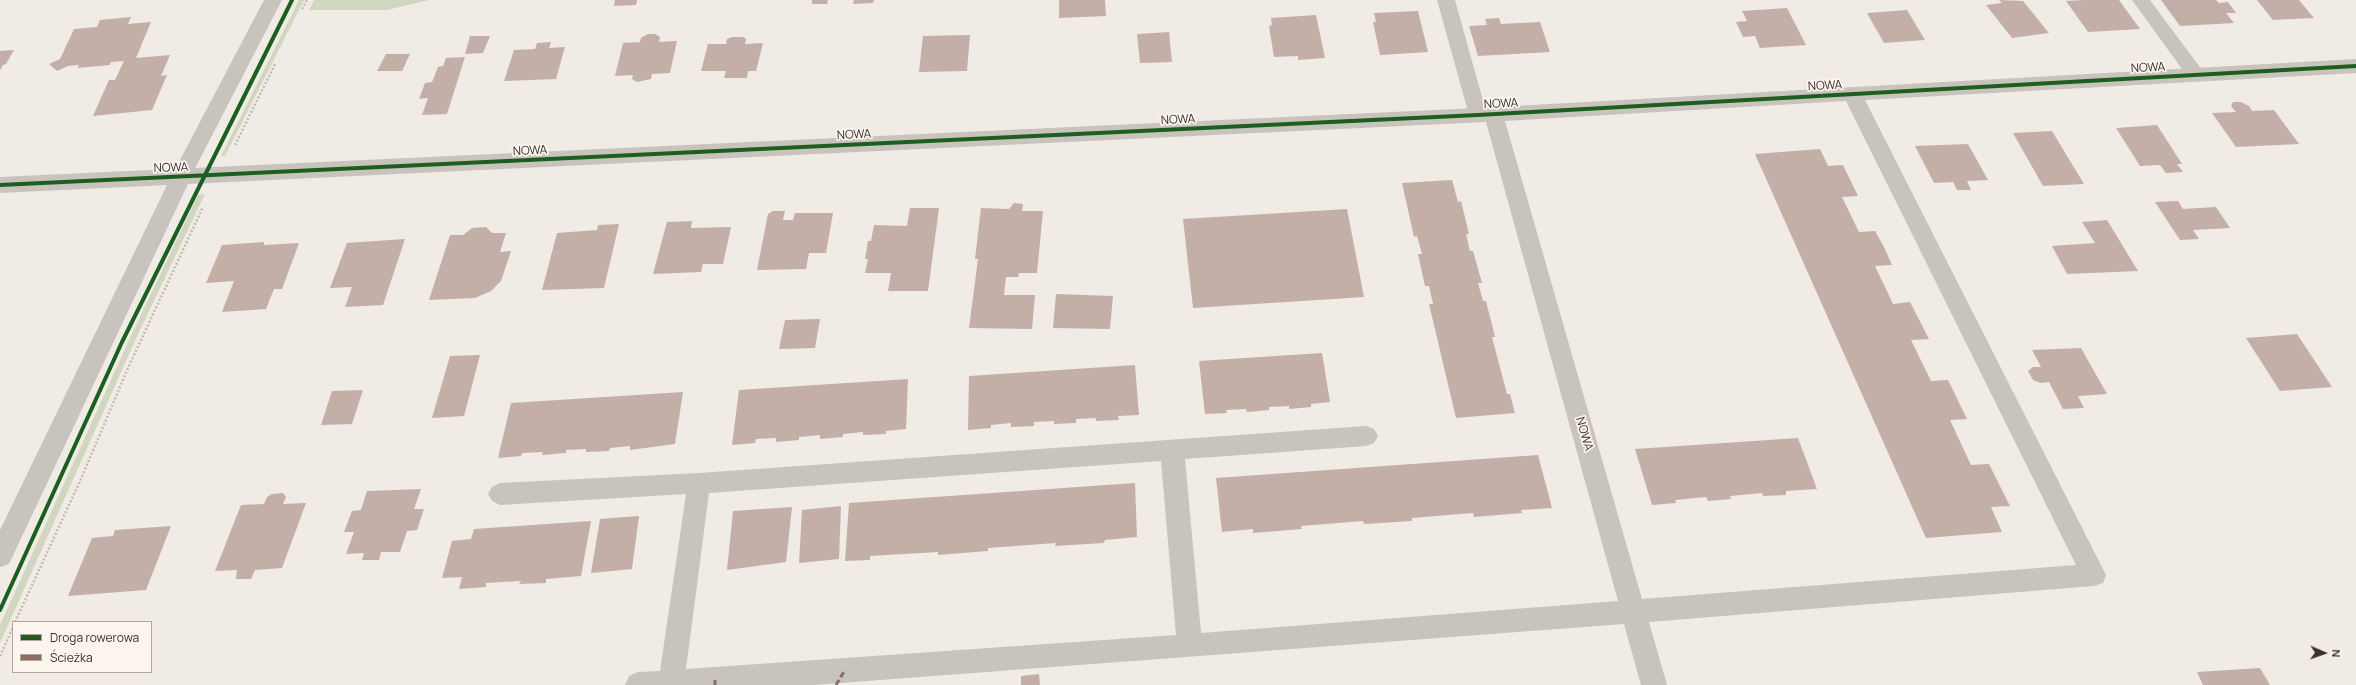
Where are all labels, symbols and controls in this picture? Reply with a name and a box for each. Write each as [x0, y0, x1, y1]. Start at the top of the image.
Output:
street label: NOWA [2130, 60, 2166, 76]
street label: NOWA [1807, 78, 1843, 94]
street label: NOWA [1483, 96, 1519, 112]
street label: NOWA [1160, 112, 1196, 128]
street label: NOWA [836, 127, 872, 143]
street label: NOWA [512, 143, 548, 159]
street label: NOWA [153, 160, 189, 176]
street label: NOWA [1572, 415, 1596, 453]
legend [12, 621, 152, 673]
text: Droga rowerowa [50, 629, 139, 646]
north arrow [2304, 633, 2344, 673]
text: Ścieżka [50, 649, 93, 666]
text: N [2329, 649, 2344, 658]

